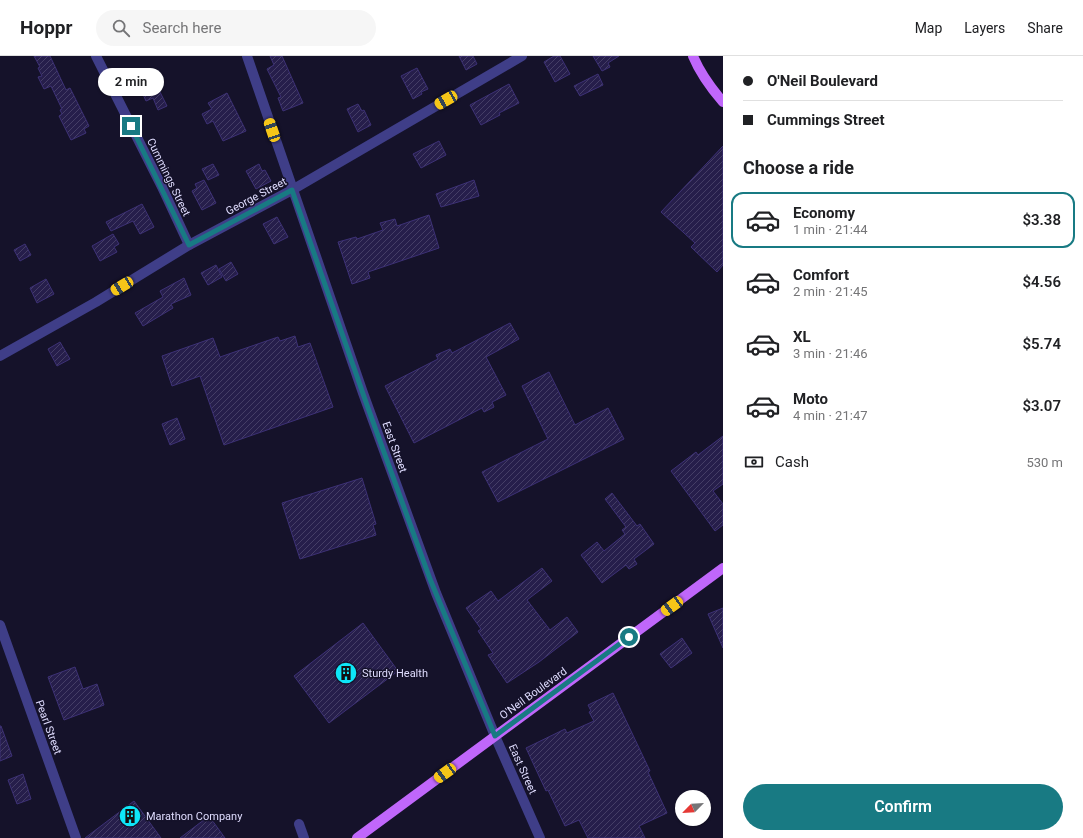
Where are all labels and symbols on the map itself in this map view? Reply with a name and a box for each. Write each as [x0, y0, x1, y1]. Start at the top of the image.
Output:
callout: 2 min [98, 68, 164, 96]
car [433, 89, 459, 111]
route end [122, 117, 140, 135]
car [262, 117, 282, 143]
street label: Cummings Street [144, 136, 193, 219]
street label: George Street [224, 175, 289, 218]
car [109, 275, 135, 297]
street label: East Street [379, 420, 410, 475]
car [659, 594, 685, 618]
route start [620, 628, 638, 646]
building icon: Sturdy Health [333, 660, 359, 686]
street label: O'Neil Boulevard [497, 665, 569, 722]
place label: Sturdy Health [362, 667, 428, 680]
street label: Pearl Street [33, 698, 64, 756]
street label: East Street [506, 742, 539, 797]
car [432, 761, 458, 785]
north arrow [675, 790, 711, 826]
building icon: Marathon Company [117, 803, 143, 829]
place label: Marathon Company [146, 810, 243, 823]

